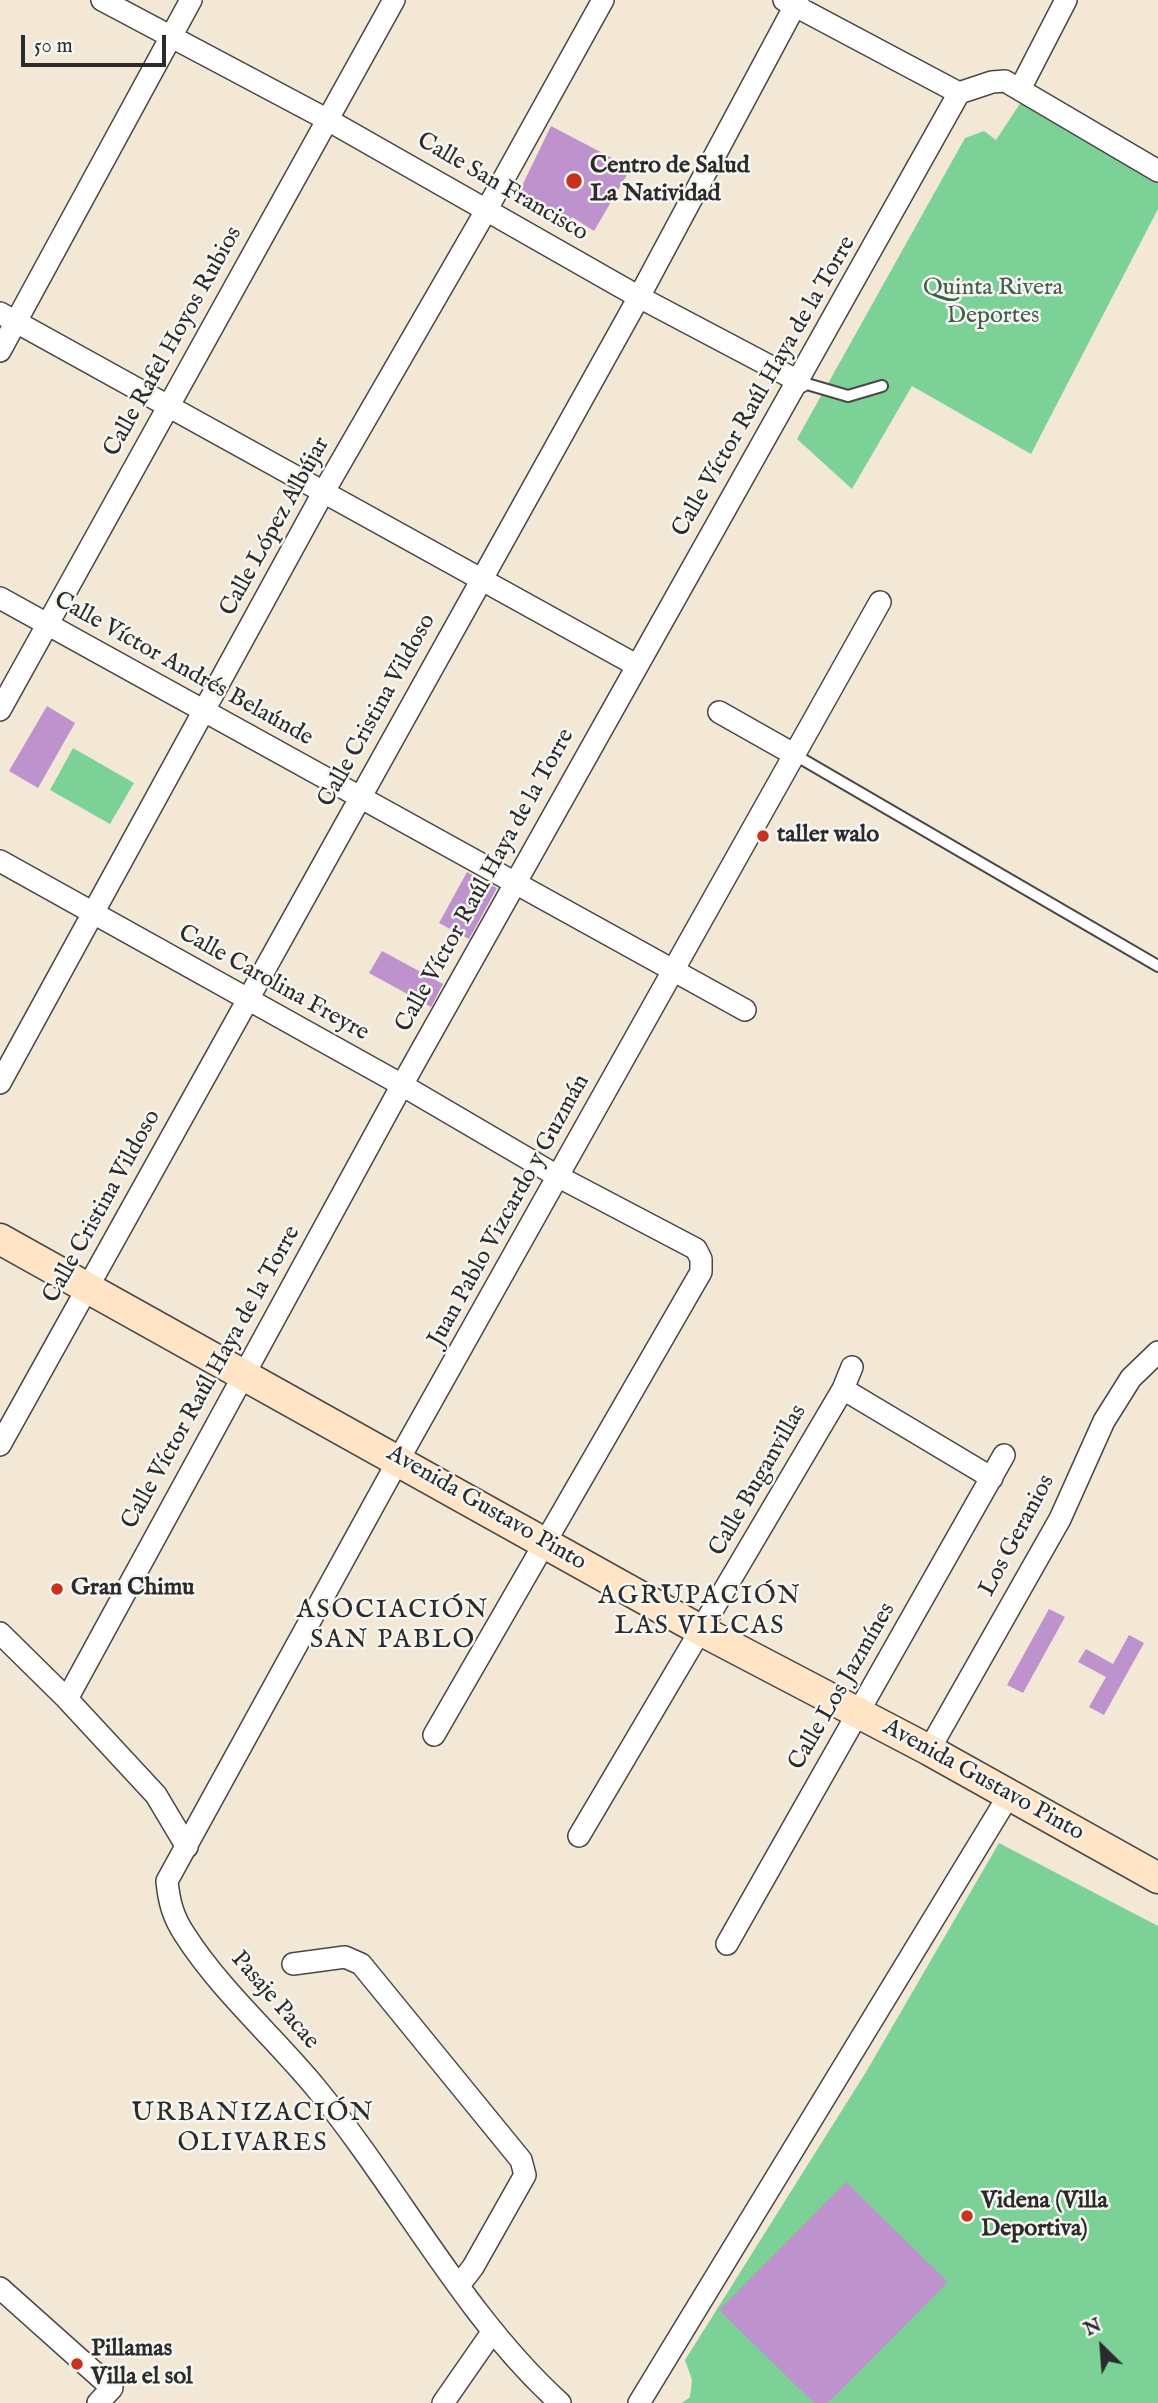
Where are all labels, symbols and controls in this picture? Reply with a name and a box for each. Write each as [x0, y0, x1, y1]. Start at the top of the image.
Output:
scale bar [24, 21, 170, 65]
text: 50 m [34, 33, 73, 60]
street label: Calle San Francisco [411, 127, 593, 249]
place label: Centro de Salud La Natividad [590, 153, 750, 209]
marker: Centro de Salud La Natividad [564, 171, 584, 191]
street label: Calle Rafel Hoyos Rubios [99, 222, 249, 462]
street label: Calle Víctor Raúl Haya de la Torre [667, 232, 863, 542]
park label: Quinta Rivera Deportes [923, 275, 1063, 331]
street label: Calle López Albújar [215, 432, 337, 622]
street label: Calle Víctor Andrés Belaúnde [48, 587, 318, 753]
street label: Calle Cristina Vildoso [313, 609, 443, 813]
street label: Calle Víctor Raúl Haya de la Torre [390, 724, 582, 1038]
place label: taller walo [777, 822, 879, 850]
marker: taller walo [755, 828, 771, 844]
street label: Calle Carolina Freyre [173, 920, 373, 1048]
street label: Juan Pablo Vizcardo y Guzmán [423, 1070, 597, 1352]
street label: Calle Cristina Vildoso [38, 1105, 168, 1309]
street label: Calle Víctor Raúl Haya de la Torre [116, 1221, 308, 1535]
street label: Calle Buganvillas [704, 1400, 814, 1562]
street label: Avenida Gustavo Pinto [381, 1440, 591, 1578]
street label: Los Geranios [974, 1470, 1062, 1602]
place label: Gran Chimu [71, 1575, 194, 1603]
marker: Gran Chimu [49, 1581, 65, 1597]
district label: AGRUPACIÓN LAS VILCAS [600, 1582, 800, 1644]
district label: ASOCIACIÓN SAN PABLO [298, 1596, 488, 1658]
street label: Calle Los Jazmínes [783, 1598, 903, 1776]
street label: Avenida Gustavo Pinto [877, 1714, 1089, 1848]
street label: Pasaje Pacae [224, 1946, 324, 2056]
district label: URBANIZACIÓN OLIVARES [133, 2099, 373, 2160]
place label: Videna (Villa Deportiva) [981, 2188, 1108, 2244]
marker: Videna (Villa Deportiva) [959, 2208, 975, 2224]
north arrow [1067, 2312, 1137, 2382]
text: N [1081, 2314, 1106, 2342]
place label: Pillamas Villa el sol [91, 2336, 193, 2392]
marker: Pillamas Villa el sol [69, 2356, 85, 2372]

